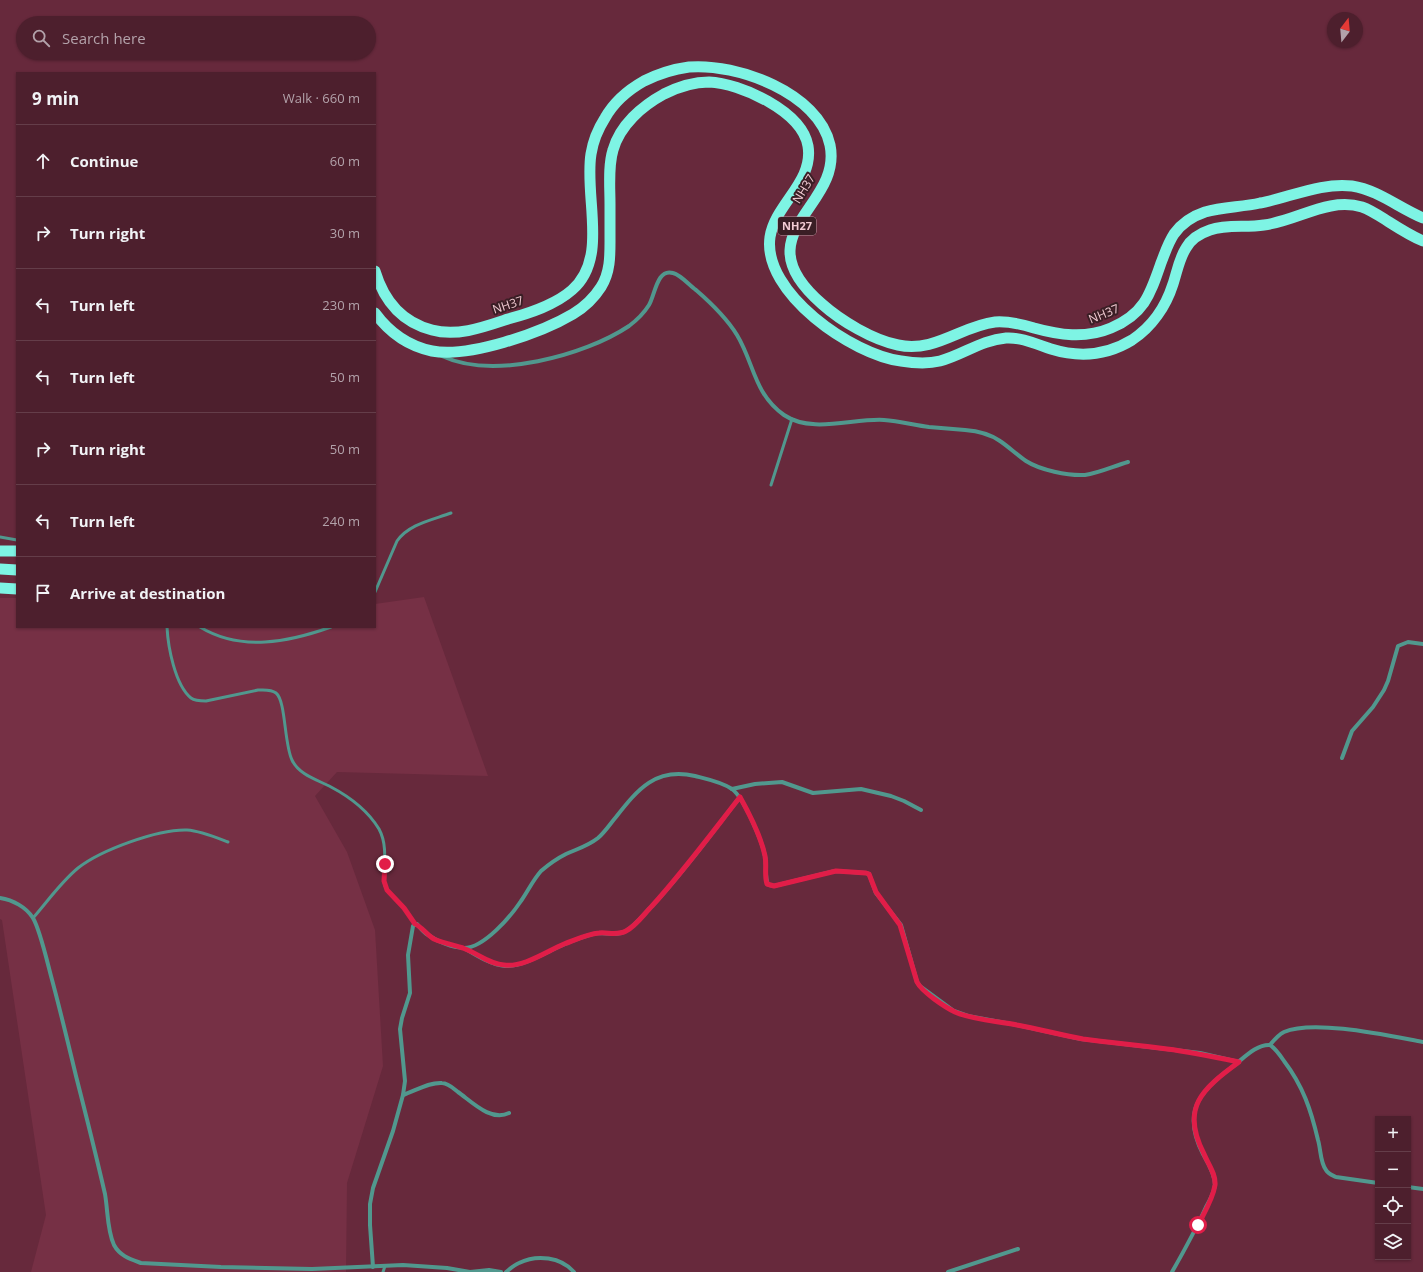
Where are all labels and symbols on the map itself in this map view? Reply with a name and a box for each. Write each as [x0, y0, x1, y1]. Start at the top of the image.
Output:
north arrow [1327, 12, 1363, 48]
street label: NH37 [788, 171, 819, 207]
road number: NH27 [778, 217, 816, 235]
street label: NH37 [490, 292, 526, 317]
street label: NH37 [1086, 300, 1122, 327]
route end [376, 855, 394, 873]
route start [1189, 1216, 1207, 1234]

